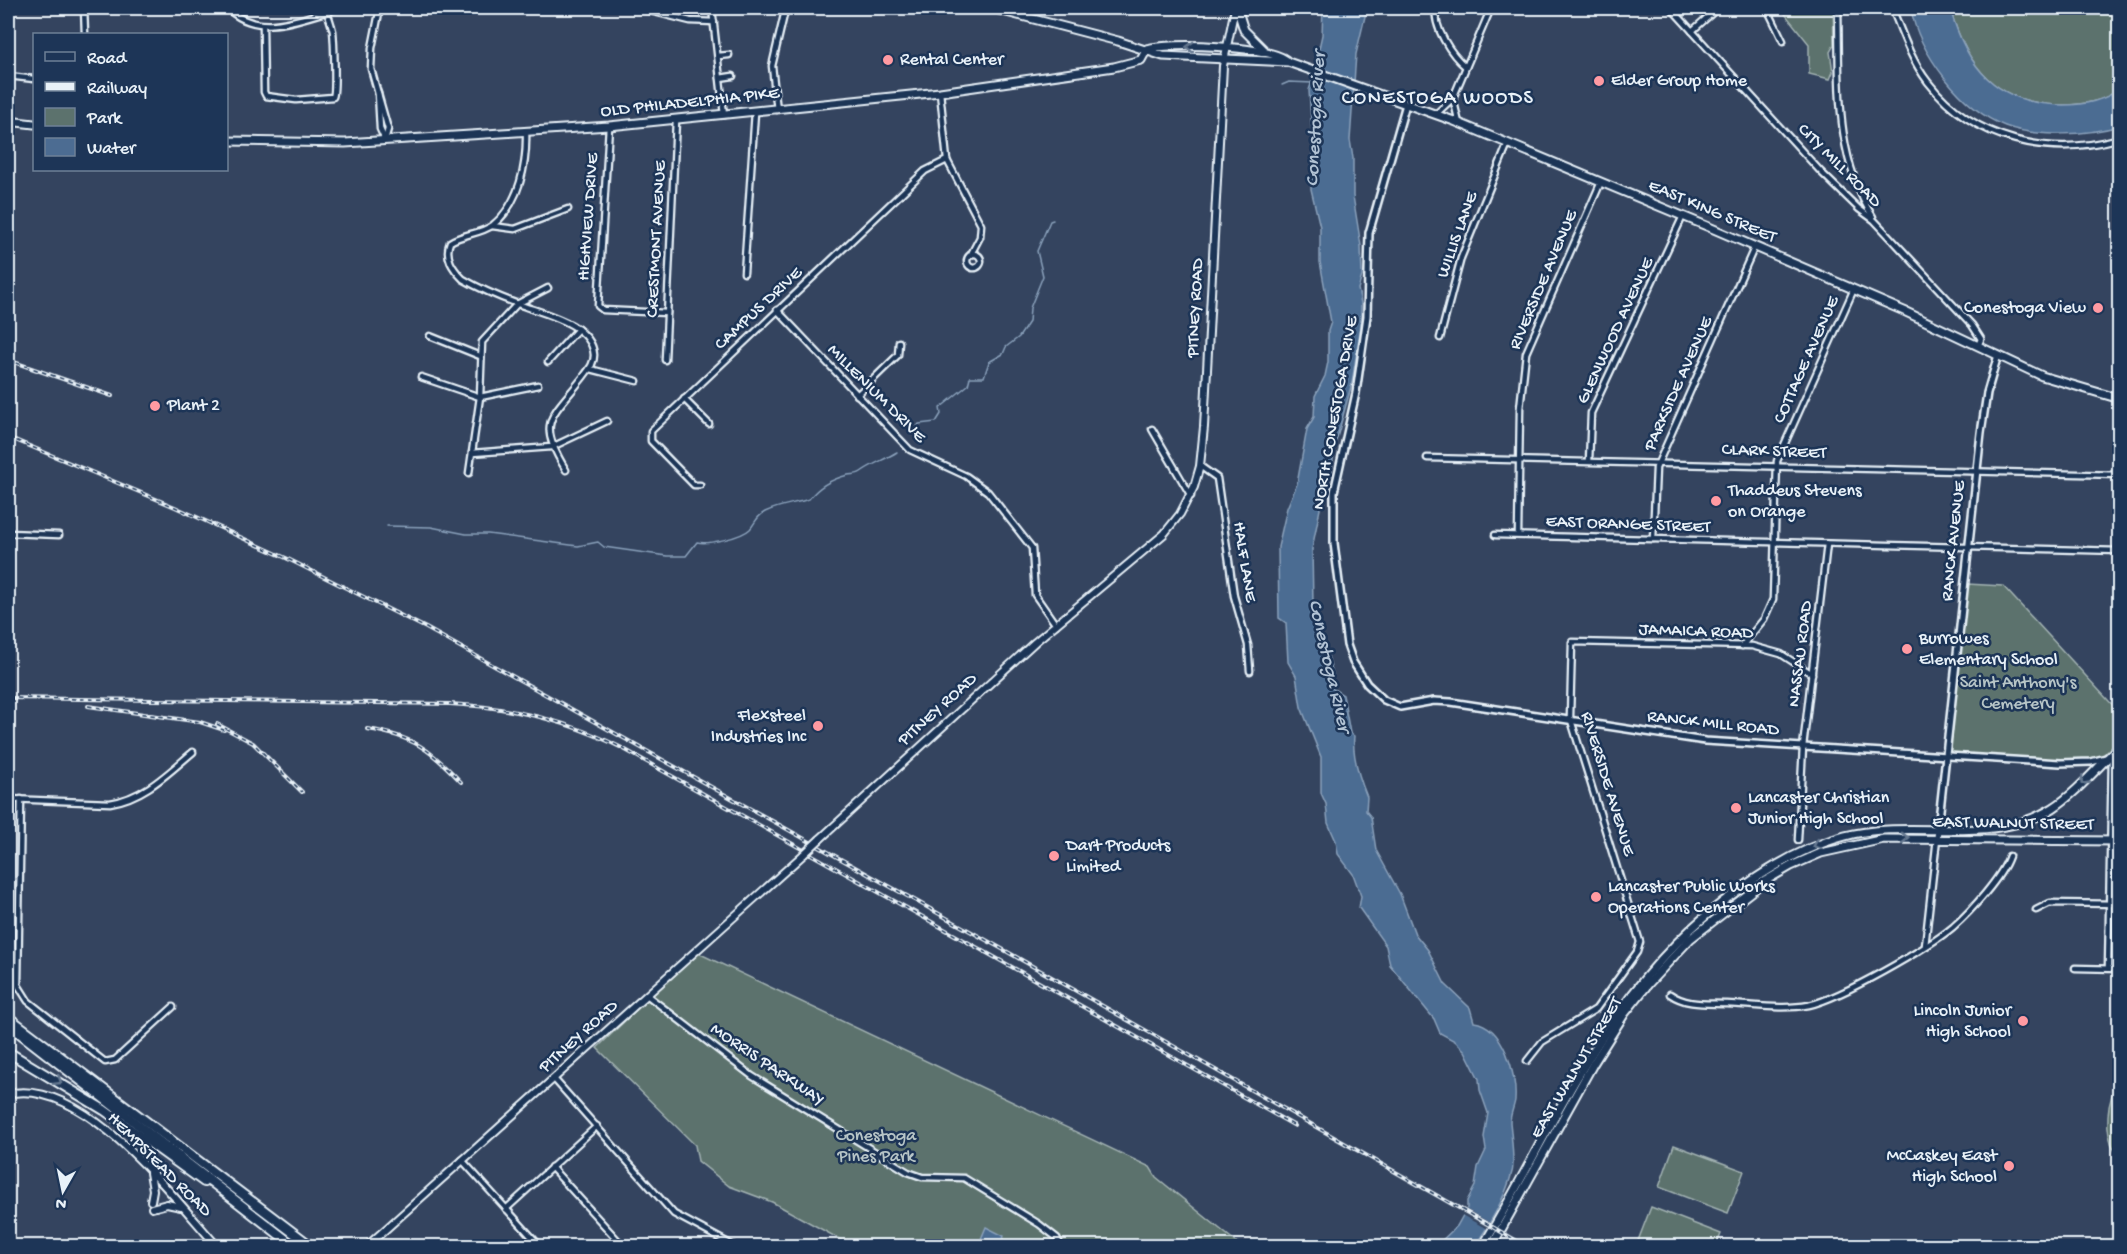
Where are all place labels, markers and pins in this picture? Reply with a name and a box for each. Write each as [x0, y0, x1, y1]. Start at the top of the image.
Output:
place label: Rental Center [900, 50, 1005, 71]
marker: Rental Center [881, 53, 895, 67]
place label: Elder Group Home [1611, 71, 1748, 92]
marker: Elder Group Home [1592, 74, 1606, 88]
place label: Conestoga View [1964, 298, 2086, 319]
marker: Conestoga View [2091, 301, 2105, 315]
place label: Plant 2 [166, 396, 220, 417]
marker: Plant 2 [148, 399, 162, 413]
place label: Thaddeus Stevens on Orange [1727, 481, 1863, 523]
marker: Thaddeus Stevens on Orange [1709, 494, 1723, 508]
place label: Burrowes Elementary School [1918, 629, 2058, 671]
marker: Burrowes Elementary School [1900, 642, 1914, 656]
place label: Flexsteel Industries Inc [711, 706, 807, 748]
marker: Flexsteel Industries Inc [811, 719, 825, 733]
place label: Lancaster Christian Junior High School [1748, 788, 1890, 830]
marker: Lancaster Christian Junior High School [1729, 801, 1743, 815]
place label: Dart Products Limited [1065, 836, 1172, 878]
marker: Dart Products Limited [1047, 849, 1061, 863]
place label: Lancaster Public Works Operations Center [1608, 877, 1776, 919]
marker: Lancaster Public Works Operations Center [1589, 890, 1603, 904]
place label: Lincoln Junior High School [1914, 1001, 2013, 1043]
marker: Lincoln Junior High School [2016, 1014, 2030, 1028]
place label: McCaskey East High School [1886, 1146, 1999, 1188]
marker: McCaskey East High School [2002, 1159, 2016, 1173]

